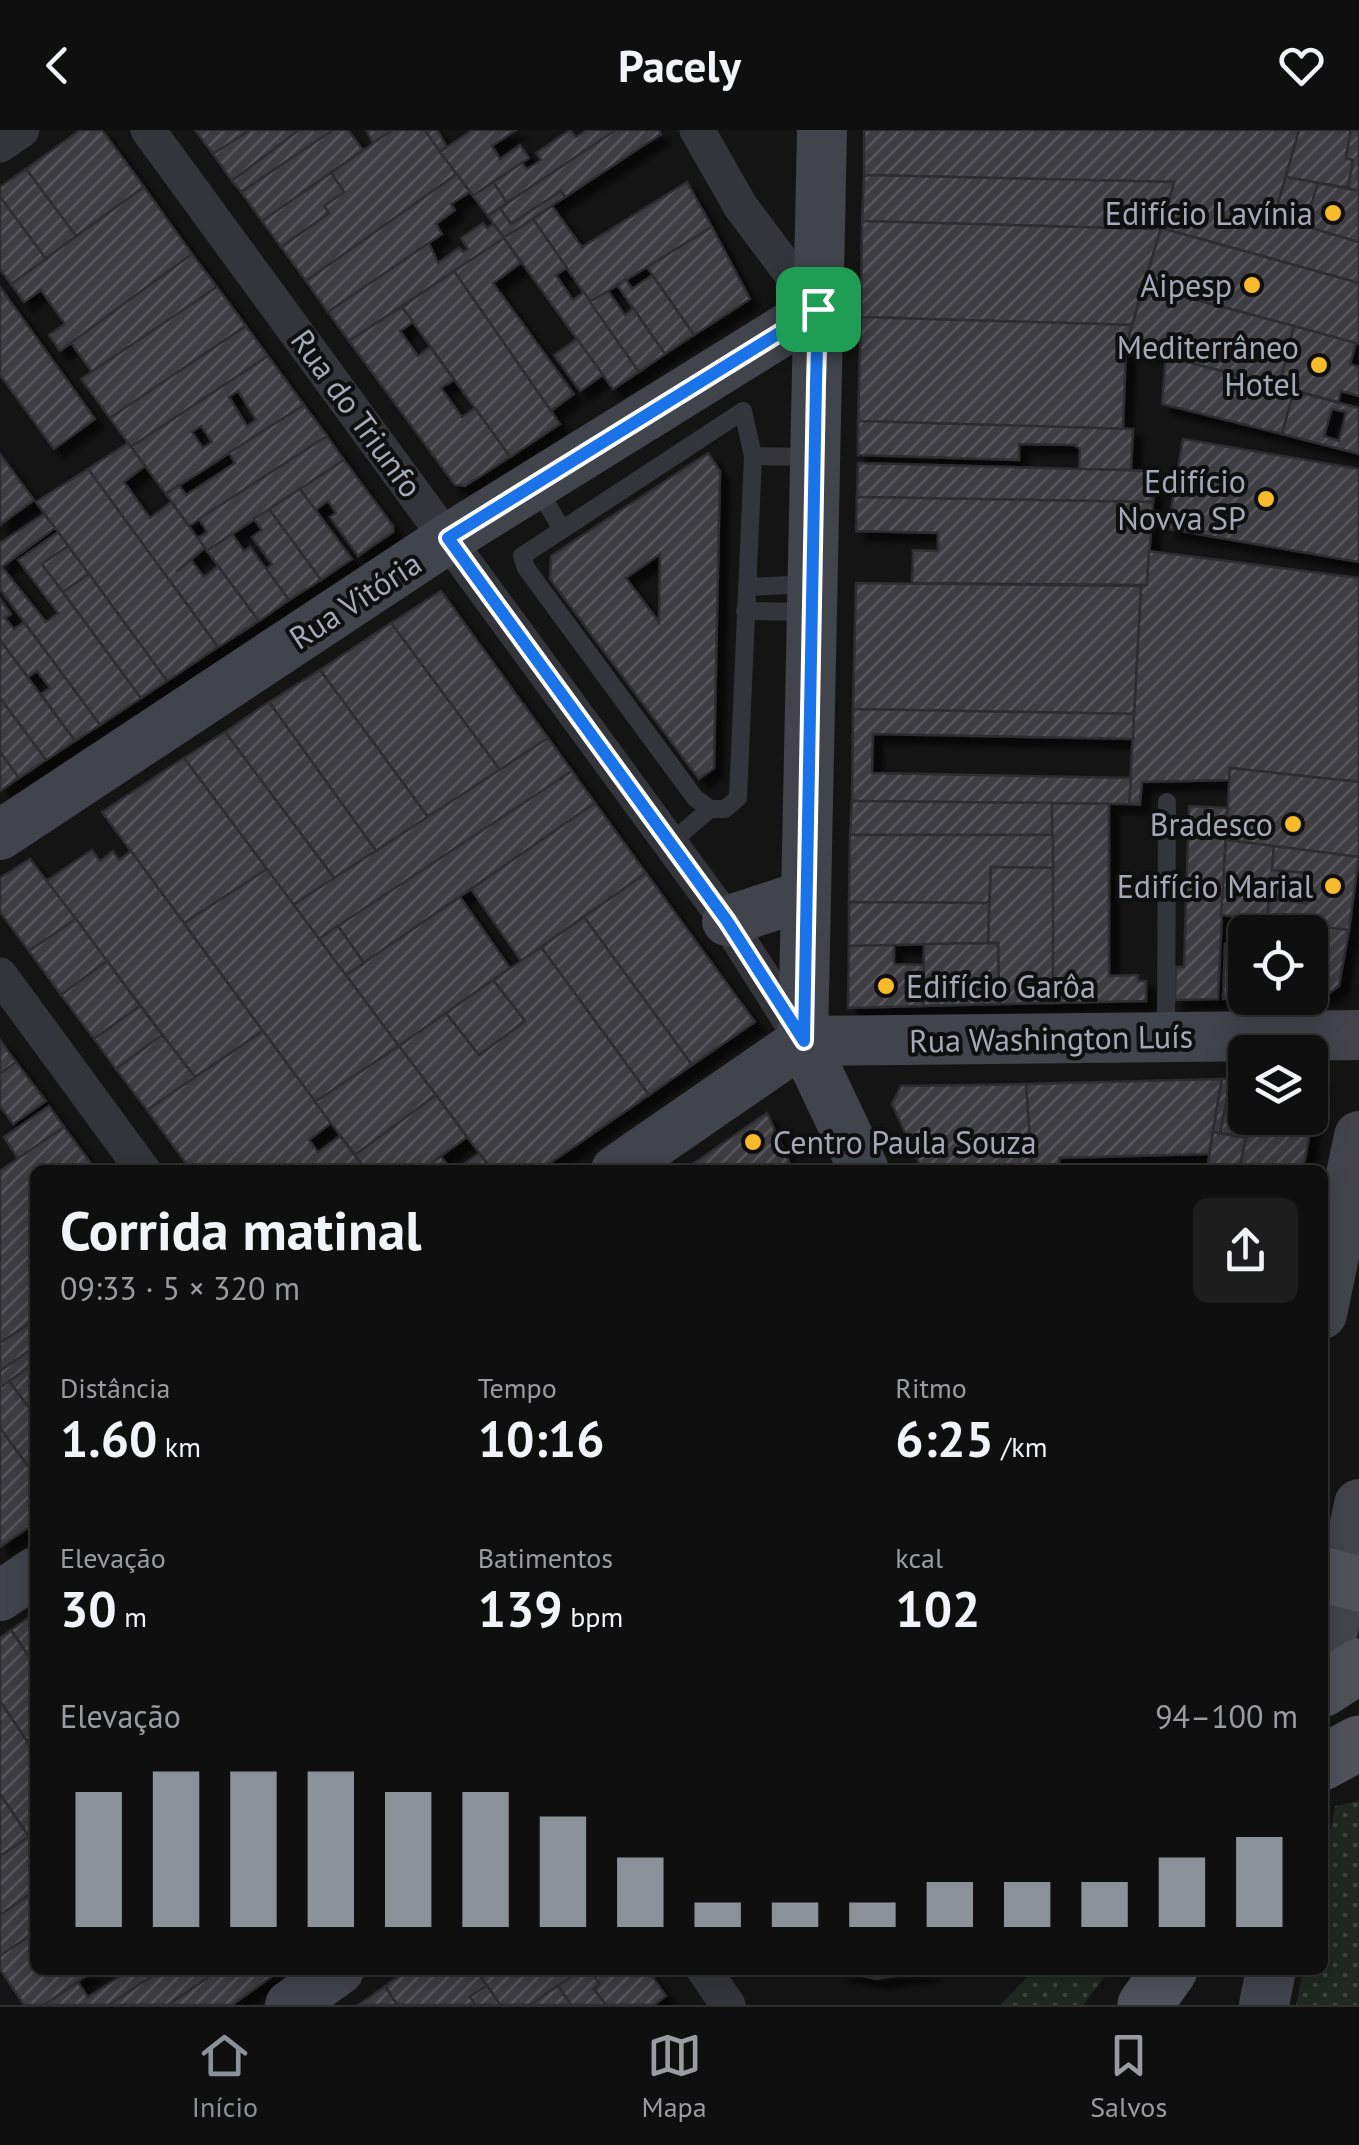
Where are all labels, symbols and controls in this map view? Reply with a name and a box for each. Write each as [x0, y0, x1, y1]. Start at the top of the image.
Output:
text: Pacely [618, 36, 741, 94]
icon: back [30, 38, 85, 93]
icon: heart [1274, 38, 1329, 93]
place label: Edifício Lavínia [1105, 192, 1313, 234]
marker: Edifício Lavínia [1322, 202, 1344, 224]
place label: Aipesp [1140, 264, 1232, 306]
pin [776, 267, 861, 352]
marker: Aipesp [1241, 274, 1263, 296]
icon: arrive [791, 282, 846, 337]
street label: Rua do Triunfo [282, 321, 432, 505]
place label: Mediterrâneo Hotel [1117, 326, 1300, 405]
marker: Mediterrâneo Hotel [1308, 354, 1330, 376]
place label: Edifício Novva SP [1117, 460, 1246, 539]
marker: Edifício Novva SP [1255, 488, 1277, 510]
street label: Rua Vitória [281, 542, 429, 658]
place label: Bradesco [1150, 803, 1273, 845]
marker: Bradesco [1282, 813, 1304, 835]
place label: Edifício Marial [1117, 865, 1314, 907]
marker: Edifício Marial [1322, 875, 1344, 897]
map controls [1228, 915, 1328, 1135]
button: locate [1228, 915, 1328, 1015]
place label: Edifício Garôa [906, 965, 1096, 1007]
marker: Edifício Garôa [875, 975, 897, 997]
street label: Rua Washington Luís [909, 1015, 1193, 1061]
button: layers [1228, 1035, 1328, 1135]
place label: Centro Paula Souza [773, 1121, 1037, 1163]
marker: Centro Paula Souza [742, 1131, 764, 1153]
text: Corrida matinal [60, 1194, 422, 1265]
button: share [1193, 1198, 1298, 1303]
text: 09:33 · 5 × 320 m [60, 1267, 300, 1309]
text: Distância [60, 1369, 170, 1406]
text: Tempo [478, 1369, 557, 1406]
text: Ritmo [895, 1369, 967, 1406]
text: 1.60 [60, 1406, 157, 1471]
text: 10:16 [478, 1406, 605, 1471]
text: 6:25 [895, 1406, 994, 1471]
text: km [157, 1428, 201, 1465]
text: /km [994, 1428, 1047, 1465]
text: Elevação [60, 1539, 166, 1576]
text: Batimentos [478, 1539, 613, 1576]
text: kcal [895, 1539, 943, 1576]
text: 30 [60, 1576, 117, 1641]
text: 139 [478, 1576, 563, 1641]
text: 102 [895, 1576, 980, 1641]
text: m [117, 1598, 147, 1635]
text: bpm [563, 1598, 623, 1635]
text: Elevação [60, 1695, 181, 1737]
text: 94–100 m [1155, 1695, 1298, 1737]
tab: Início [192, 2028, 258, 2125]
tab: Mapa [642, 2028, 707, 2125]
tab: Salvos [1090, 2028, 1167, 2125]

